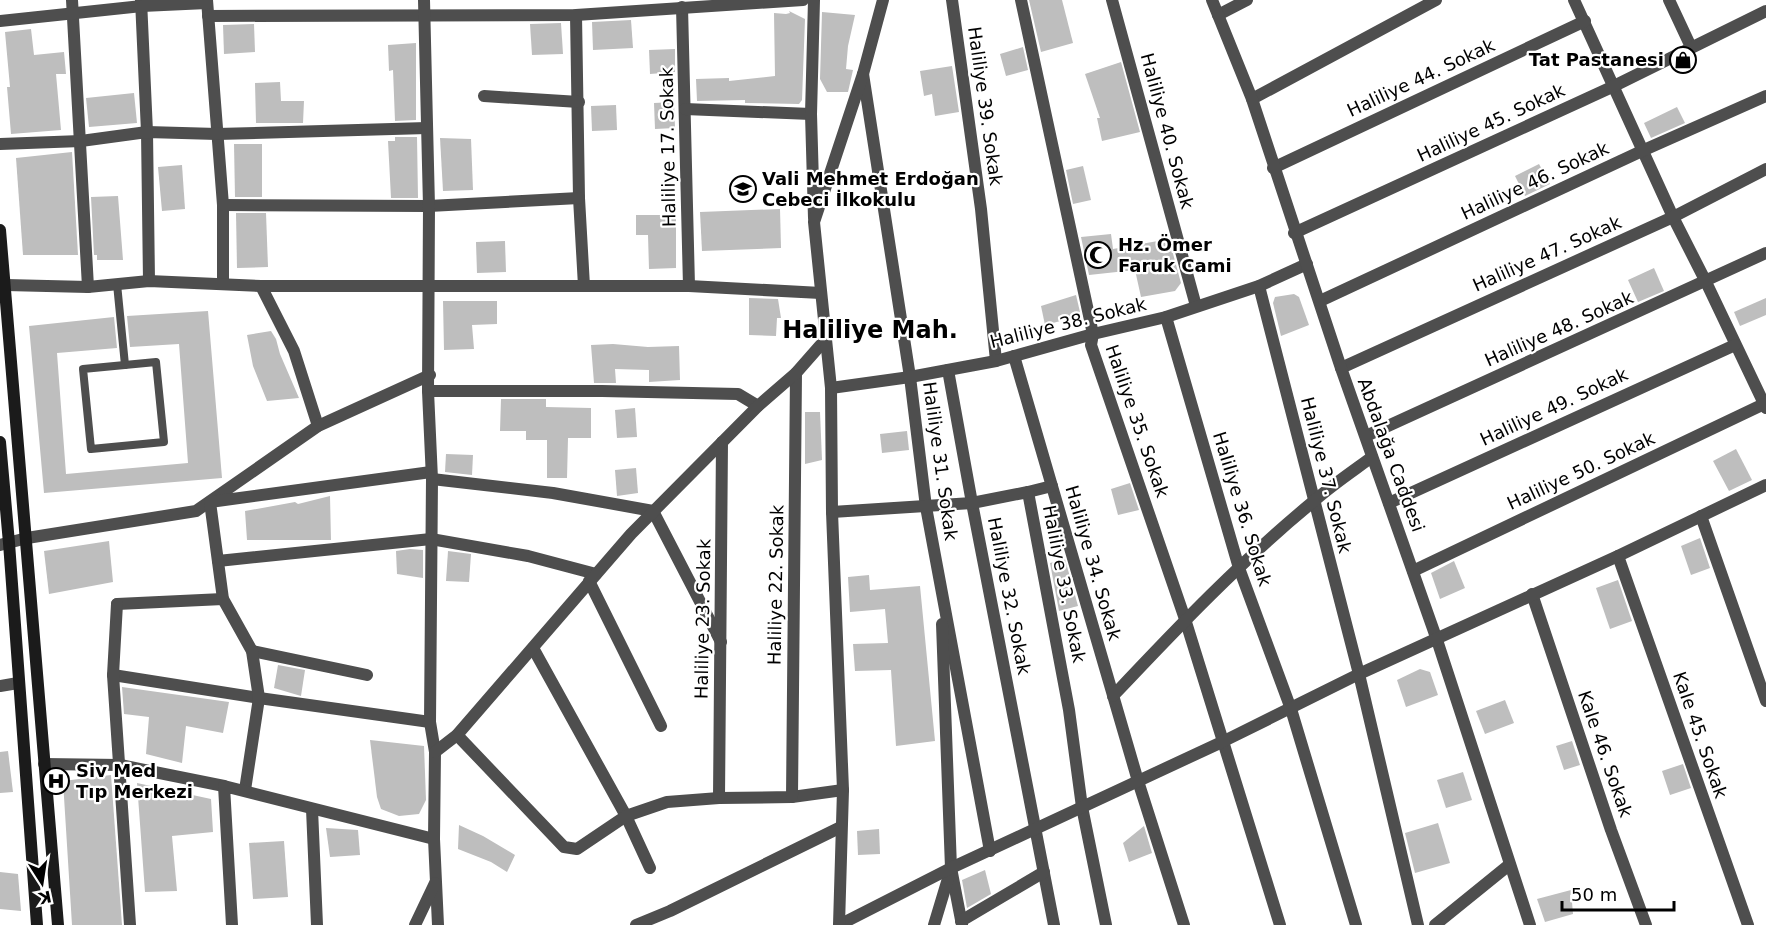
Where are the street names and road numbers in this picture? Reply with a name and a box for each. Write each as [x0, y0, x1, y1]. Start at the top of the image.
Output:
street label: Haliliye 39. Sokak [964, 25, 1007, 187]
street label: Haliliye 44. Sokak [1344, 34, 1498, 121]
street label: Haliliye 40. Sokak [1137, 51, 1199, 212]
street label: Haliliye 17. Sokak [656, 66, 679, 227]
street label: Haliliye 45. Sokak [1414, 79, 1568, 166]
street label: Haliliye 46. Sokak [1458, 137, 1612, 224]
street label: Haliliye 47. Sokak [1469, 211, 1625, 296]
street label: Haliliye 48. Sokak [1481, 286, 1637, 371]
street label: Haliliye 38. Sokak [988, 293, 1149, 352]
street label: Haliliye 35. Sokak [1101, 342, 1174, 501]
street label: Haliliye 49. Sokak [1477, 363, 1631, 450]
street label: Abdalağa Caddesi [1354, 375, 1429, 535]
street label: Haliliye 31. Sokak [919, 380, 962, 542]
street label: Haliliye 37. Sokak [1297, 395, 1356, 556]
street label: Haliliye 50. Sokak [1504, 427, 1658, 514]
street label: Haliliye 36. Sokak [1209, 429, 1276, 589]
street label: Haliliye 34. Sokak [1061, 483, 1126, 643]
street label: Haliliye 33. Sokak [1039, 503, 1090, 665]
street label: Haliliye 22. Sokak [764, 504, 787, 665]
street label: Haliliye 32. Sokak [984, 515, 1035, 677]
street label: Haliliye 23. Sokak [691, 538, 714, 699]
street label: Kale 45. Sokak [1669, 669, 1732, 802]
street label: Kale 46. Sokak [1574, 688, 1637, 821]

